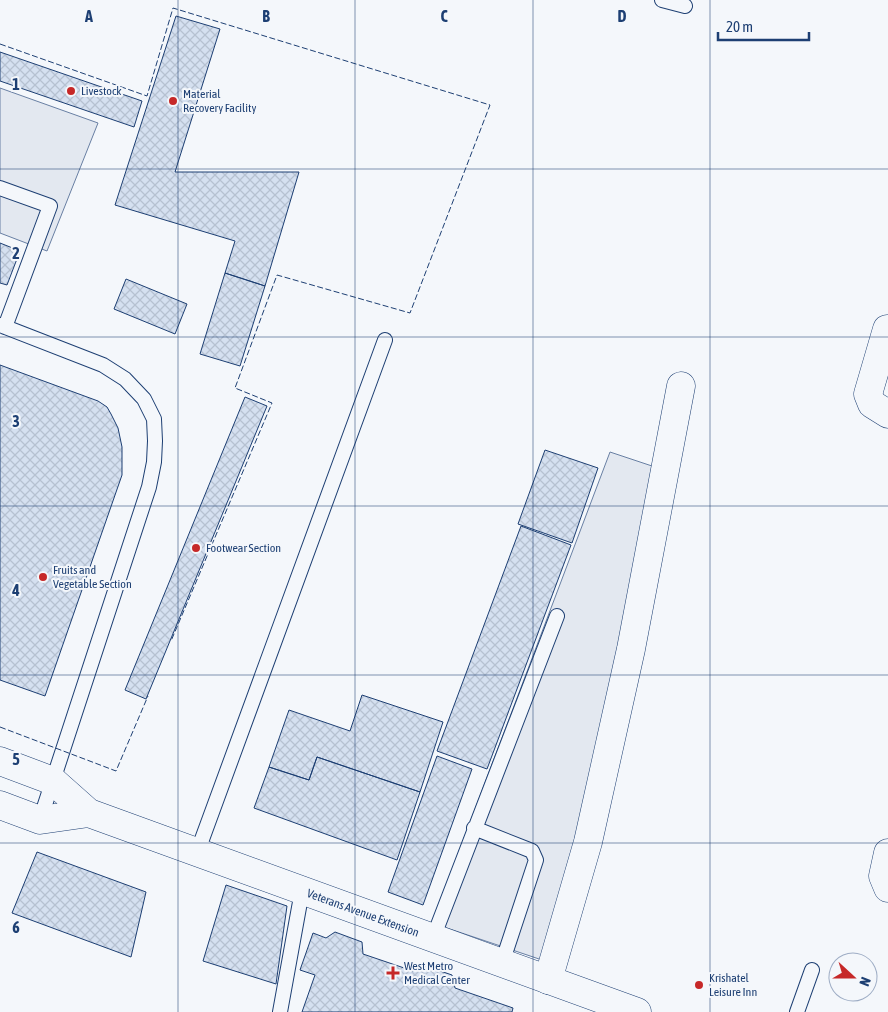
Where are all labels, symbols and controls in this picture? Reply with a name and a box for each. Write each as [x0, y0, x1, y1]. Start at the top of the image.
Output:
text: A [84, 7, 93, 25]
text: B [262, 7, 270, 25]
text: C [440, 7, 448, 25]
text: D [618, 7, 627, 25]
scale bar [718, 10, 809, 42]
text: 20 m [726, 18, 753, 35]
text: 1 [12, 75, 20, 93]
place label: Livestock [81, 84, 122, 98]
marker: Livestock [65, 85, 77, 97]
place label: Material Recovery Facility [183, 87, 257, 115]
marker: Material Recovery Facility [167, 95, 179, 107]
text: 2 [12, 244, 20, 262]
text: 3 [12, 412, 20, 430]
place label: Footwear Section [206, 541, 281, 555]
marker: Footwear Section [190, 542, 202, 554]
place label: Fruits and Vegetable Section [53, 563, 132, 591]
marker: Fruits and Vegetable Section [37, 571, 49, 583]
text: 4 [11, 581, 20, 599]
text: 5 [12, 750, 20, 768]
street label: Veterans Avenue Extension [305, 886, 421, 940]
text: 6 [12, 918, 20, 936]
north arrow [828, 952, 878, 1002]
place label: West Metro Medical Center [404, 959, 470, 987]
marker: West Metro Medical Center [386, 966, 400, 980]
place label: Krishatel Leisure Inn [709, 971, 757, 999]
text: N [856, 975, 874, 988]
marker: Krishatel Leisure Inn [693, 979, 705, 991]

